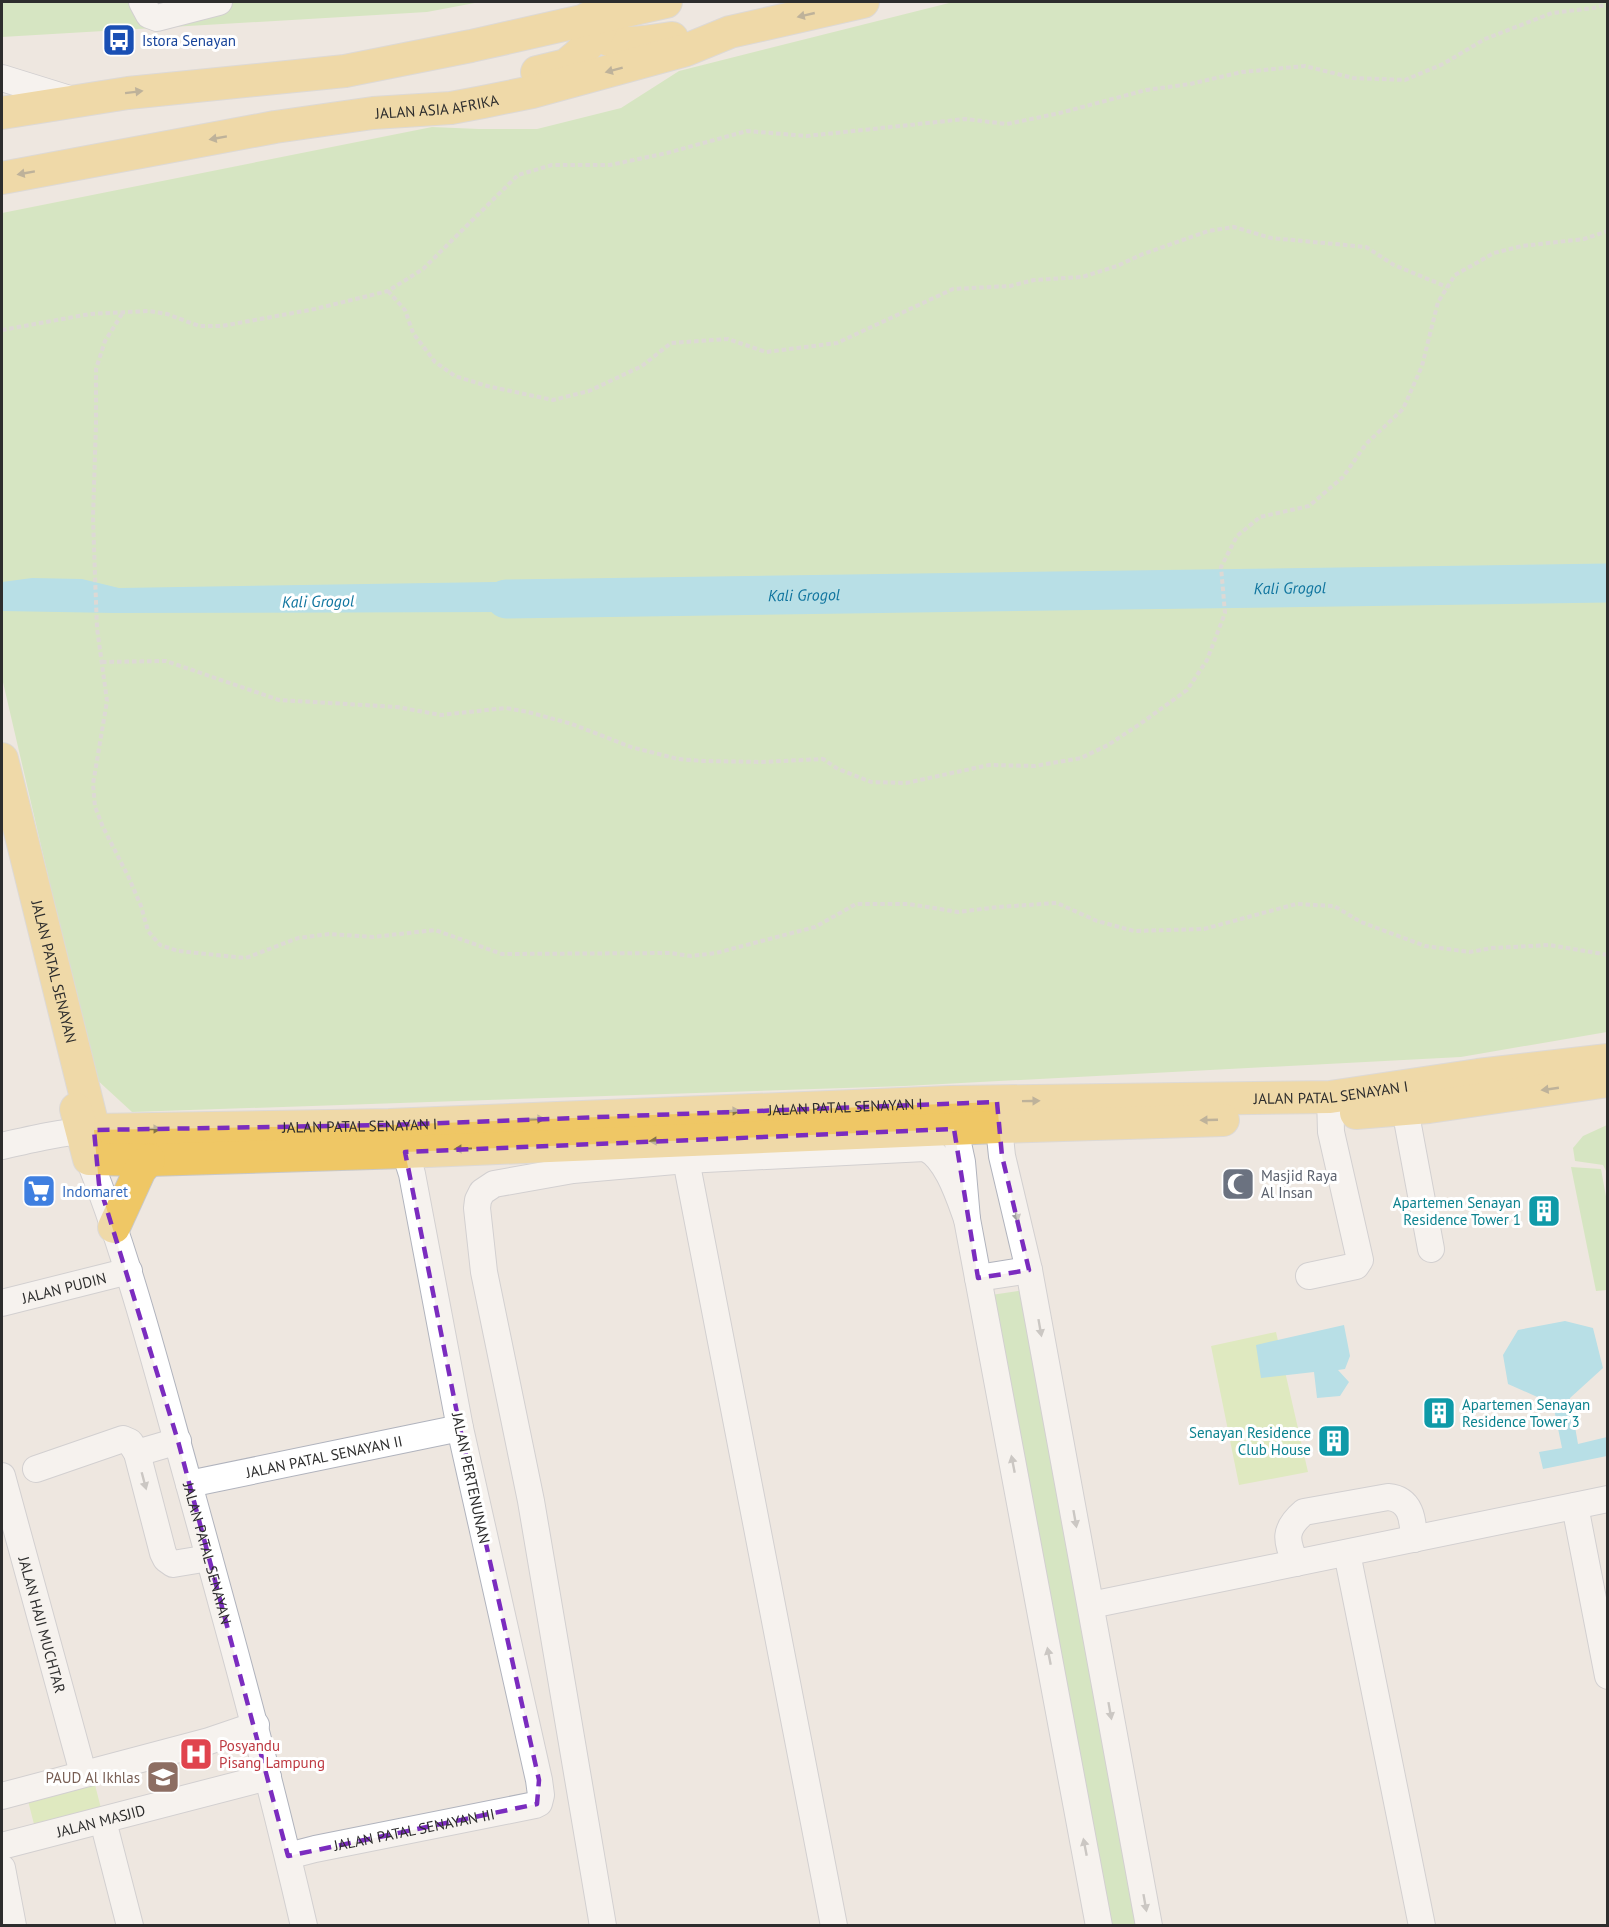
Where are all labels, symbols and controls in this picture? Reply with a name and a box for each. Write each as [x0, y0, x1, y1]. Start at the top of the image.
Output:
one-way arrow [797, 10, 816, 20]
bus stop icon: Istora Senayan [101, 22, 137, 58]
place label: Istora Senayan [142, 31, 236, 50]
one-way arrow [605, 66, 623, 75]
one-way arrow [125, 88, 144, 97]
street label: JALAN ASIA AFRIKA [374, 90, 500, 122]
one-way arrow [208, 134, 227, 143]
one-way arrow [16, 169, 35, 178]
water label: Kali Grogol [1254, 577, 1327, 598]
water label: Kali Grogol [768, 584, 841, 605]
water label: Kali Grogol [282, 590, 355, 612]
street label: JALAN PATAL SENAYAN [28, 897, 82, 1045]
street label: JALAN PATAL SENAYAN I [1253, 1076, 1409, 1108]
one-way arrow [1540, 1085, 1559, 1094]
street label: JALAN PATAL SENAYAN I [767, 1094, 923, 1119]
one-way arrow [1021, 1096, 1040, 1106]
one-way arrow [721, 1106, 740, 1116]
street label: JALAN PATAL SENAYAN I [281, 1114, 438, 1136]
one-way arrow [527, 1114, 546, 1123]
one-way arrow [1200, 1115, 1219, 1125]
one-way arrow [143, 1124, 162, 1133]
one-way arrow [648, 1137, 667, 1146]
one-way arrow [453, 1145, 472, 1154]
mosque icon: Masjid Raya Al Insan [1220, 1166, 1256, 1202]
place label: Masjid Raya Al Insan [1261, 1166, 1337, 1202]
supermarket icon: Indomaret [21, 1173, 57, 1209]
place label: Indomaret [62, 1182, 128, 1201]
place label: Apartemen Senayan Residence Tower 1 [1393, 1193, 1521, 1229]
building icon: Apartemen Senayan Residence Tower 1 [1526, 1193, 1562, 1229]
one-way arrow [1011, 1203, 1021, 1222]
street label: JALAN PUDIN [19, 1268, 108, 1307]
one-way arrow [1036, 1318, 1045, 1337]
building icon: Apartemen Senayan Residence Tower 3 [1421, 1395, 1457, 1431]
place label: Apartemen Senayan Residence Tower 3 [1462, 1395, 1590, 1431]
street label: JALAN PERTENUNAN [448, 1410, 494, 1545]
place label: Senayan Residence Club House [1189, 1423, 1311, 1459]
building icon: Senayan Residence Club House [1316, 1423, 1352, 1459]
street label: JALAN PATAL SENAYAN II [243, 1431, 404, 1482]
one-way arrow [1008, 1454, 1017, 1473]
one-way arrow [140, 1472, 149, 1490]
street label: JALAN PATAL SENAYAN [179, 1479, 236, 1626]
one-way arrow [1071, 1510, 1080, 1529]
street label: JALAN HAJI MUCHTAR [15, 1553, 70, 1695]
one-way arrow [1044, 1646, 1053, 1665]
one-way arrow [1106, 1702, 1115, 1721]
hospital icon: Posyandu Pisang Lampung [178, 1736, 214, 1772]
place label: Posyandu Pisang Lampung [219, 1736, 325, 1772]
school or university icon: PAUD Al Ikhlas [145, 1759, 181, 1795]
place label: PAUD Al Ikhlas [46, 1768, 140, 1787]
street label: JALAN MASJID [53, 1800, 147, 1841]
street label: JALAN PATAL SENAYAN III [331, 1804, 496, 1855]
one-way arrow [1080, 1838, 1089, 1857]
one-way arrow [1141, 1894, 1150, 1913]

